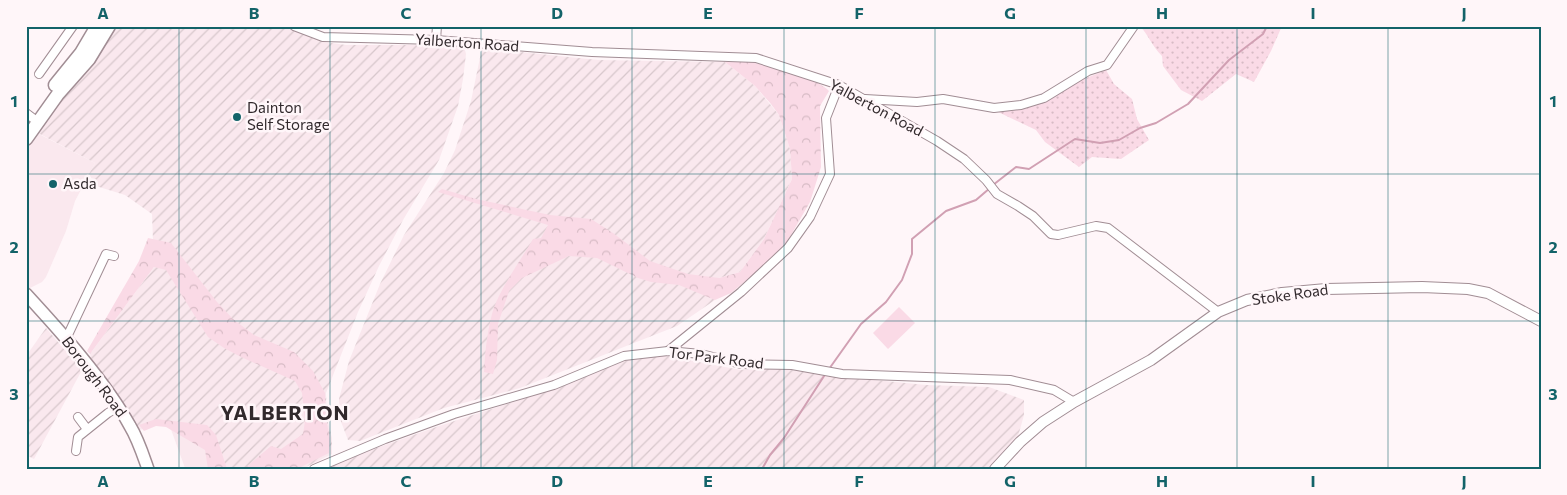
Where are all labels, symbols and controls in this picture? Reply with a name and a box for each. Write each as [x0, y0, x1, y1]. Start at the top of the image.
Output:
text: A [97, 3, 109, 22]
text: B [249, 3, 260, 22]
text: C [401, 3, 412, 22]
text: D [551, 3, 563, 22]
text: E [703, 3, 713, 22]
text: F [854, 3, 864, 22]
text: G [1004, 3, 1016, 22]
text: H [1156, 3, 1168, 22]
text: I [1310, 3, 1316, 22]
text: J [1461, 3, 1467, 22]
street label: Yalberton Road [414, 29, 520, 55]
street label: Yalberton Road [826, 75, 927, 140]
text: 1 [10, 91, 18, 110]
text: 1 [1549, 91, 1557, 110]
place label: Dainton Self Storage [247, 98, 330, 133]
marker: Dainton Self Storage [231, 111, 243, 123]
place label: Asda [63, 174, 97, 192]
marker: Asda [47, 178, 59, 190]
text: 2 [9, 237, 19, 256]
text: 2 [1548, 237, 1558, 256]
street label: Stoke Road [1250, 280, 1329, 308]
street label: Borough Road [59, 333, 131, 420]
street label: Tor Park Road [668, 342, 765, 372]
text: 3 [9, 384, 19, 403]
text: 3 [1548, 384, 1558, 403]
district label: YALBERTON [221, 400, 350, 424]
text: A [97, 471, 109, 490]
text: B [249, 471, 260, 490]
text: C [401, 471, 412, 490]
text: D [551, 471, 563, 490]
text: E [703, 471, 713, 490]
text: F [854, 471, 864, 490]
text: G [1004, 471, 1016, 490]
text: H [1156, 471, 1168, 490]
text: I [1310, 471, 1316, 490]
text: J [1461, 471, 1467, 490]

